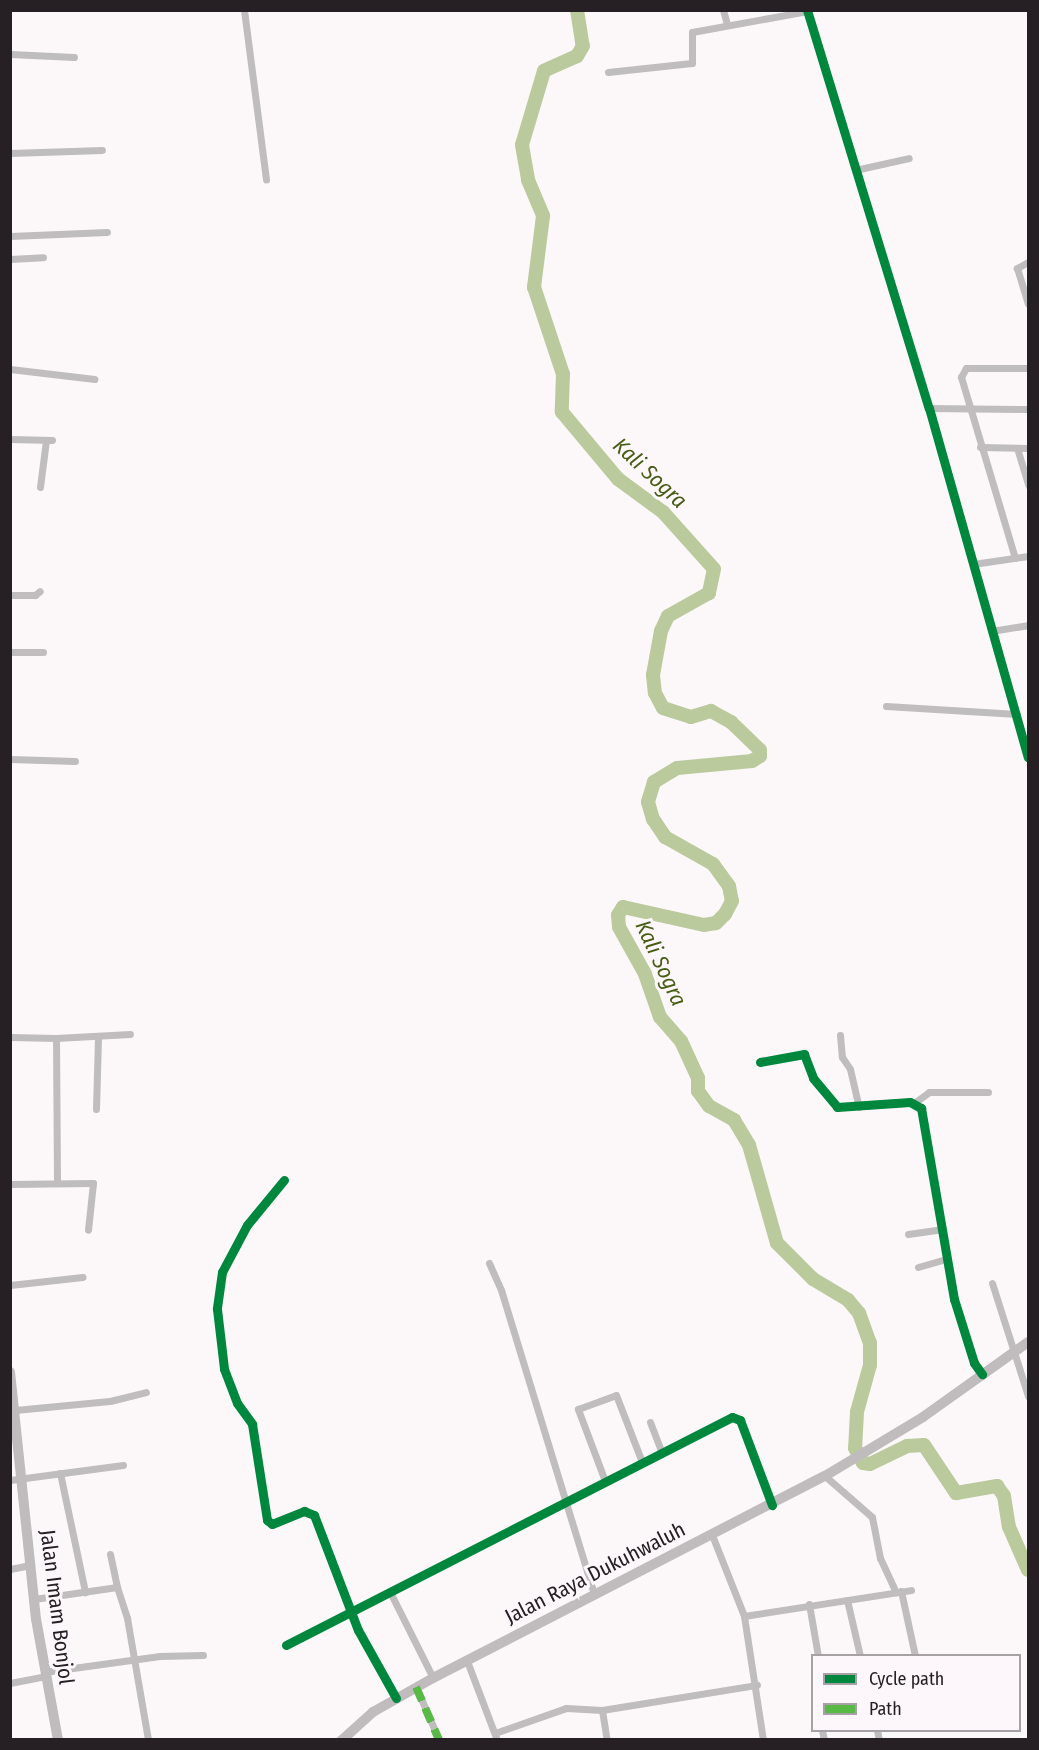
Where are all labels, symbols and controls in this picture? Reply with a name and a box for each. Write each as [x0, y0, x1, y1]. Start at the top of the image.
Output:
water label: Kali Sogra [608, 432, 692, 514]
water label: Kali Sogra [630, 916, 692, 1010]
street label: Jalan Raya Dukuhwaluh [501, 1517, 689, 1629]
street label: Jalan Imam Bonjol [35, 1528, 79, 1686]
legend [811, 1654, 1021, 1732]
text: Cycle path [869, 1668, 944, 1690]
text: Path [869, 1698, 902, 1720]

